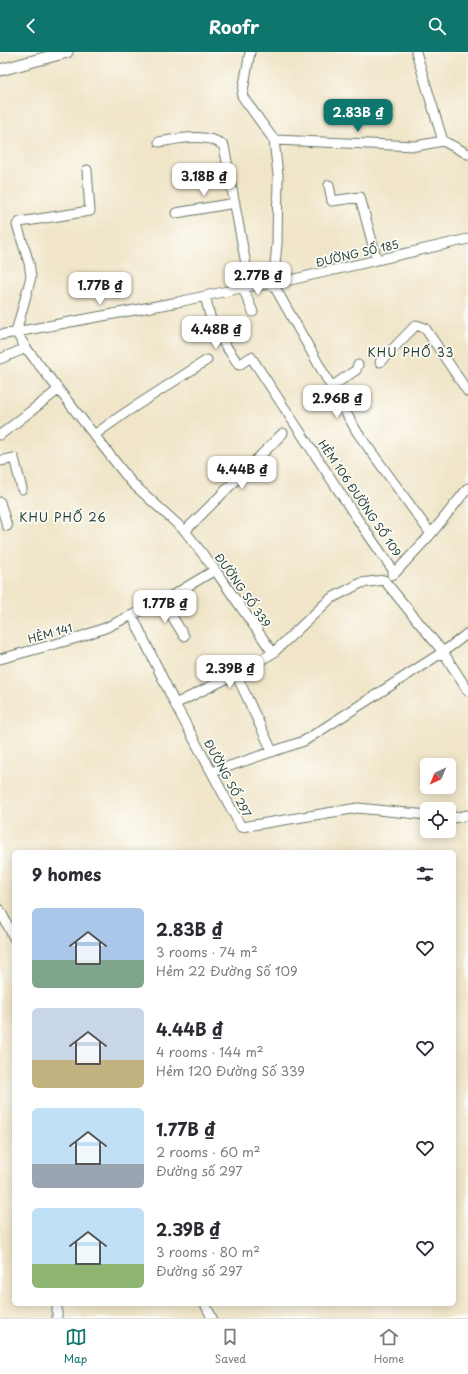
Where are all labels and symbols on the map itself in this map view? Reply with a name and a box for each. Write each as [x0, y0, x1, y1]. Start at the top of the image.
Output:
pin: 2.83B ₫ [321, 99, 395, 133]
pin: 3.18B ₫ [167, 163, 241, 197]
street label: ĐƯỜNG SỐ 185 [314, 235, 400, 271]
pin: 2.77B ₫ [221, 262, 295, 296]
pin: 1.77B ₫ [63, 272, 137, 306]
pin: 4.48B ₫ [179, 316, 253, 350]
district label: KHU PHỐ 33 [368, 343, 454, 361]
pin: 2.96B ₫ [300, 385, 374, 419]
street label: HẺM 106 ĐƯỜNG SỐ 109 [314, 436, 406, 560]
pin: 4.44B ₫ [205, 456, 279, 490]
district label: KHU PHỐ 26 [19, 508, 107, 526]
street label: ĐƯỜNG SỐ 339 [211, 549, 275, 631]
pin: 1.77B ₫ [128, 590, 202, 624]
street label: HẺM 141 [26, 619, 74, 647]
pin: 2.39B ₫ [193, 655, 267, 689]
street label: ĐƯỜNG SỐ 297 [200, 736, 256, 820]
north arrow [420, 758, 456, 794]

